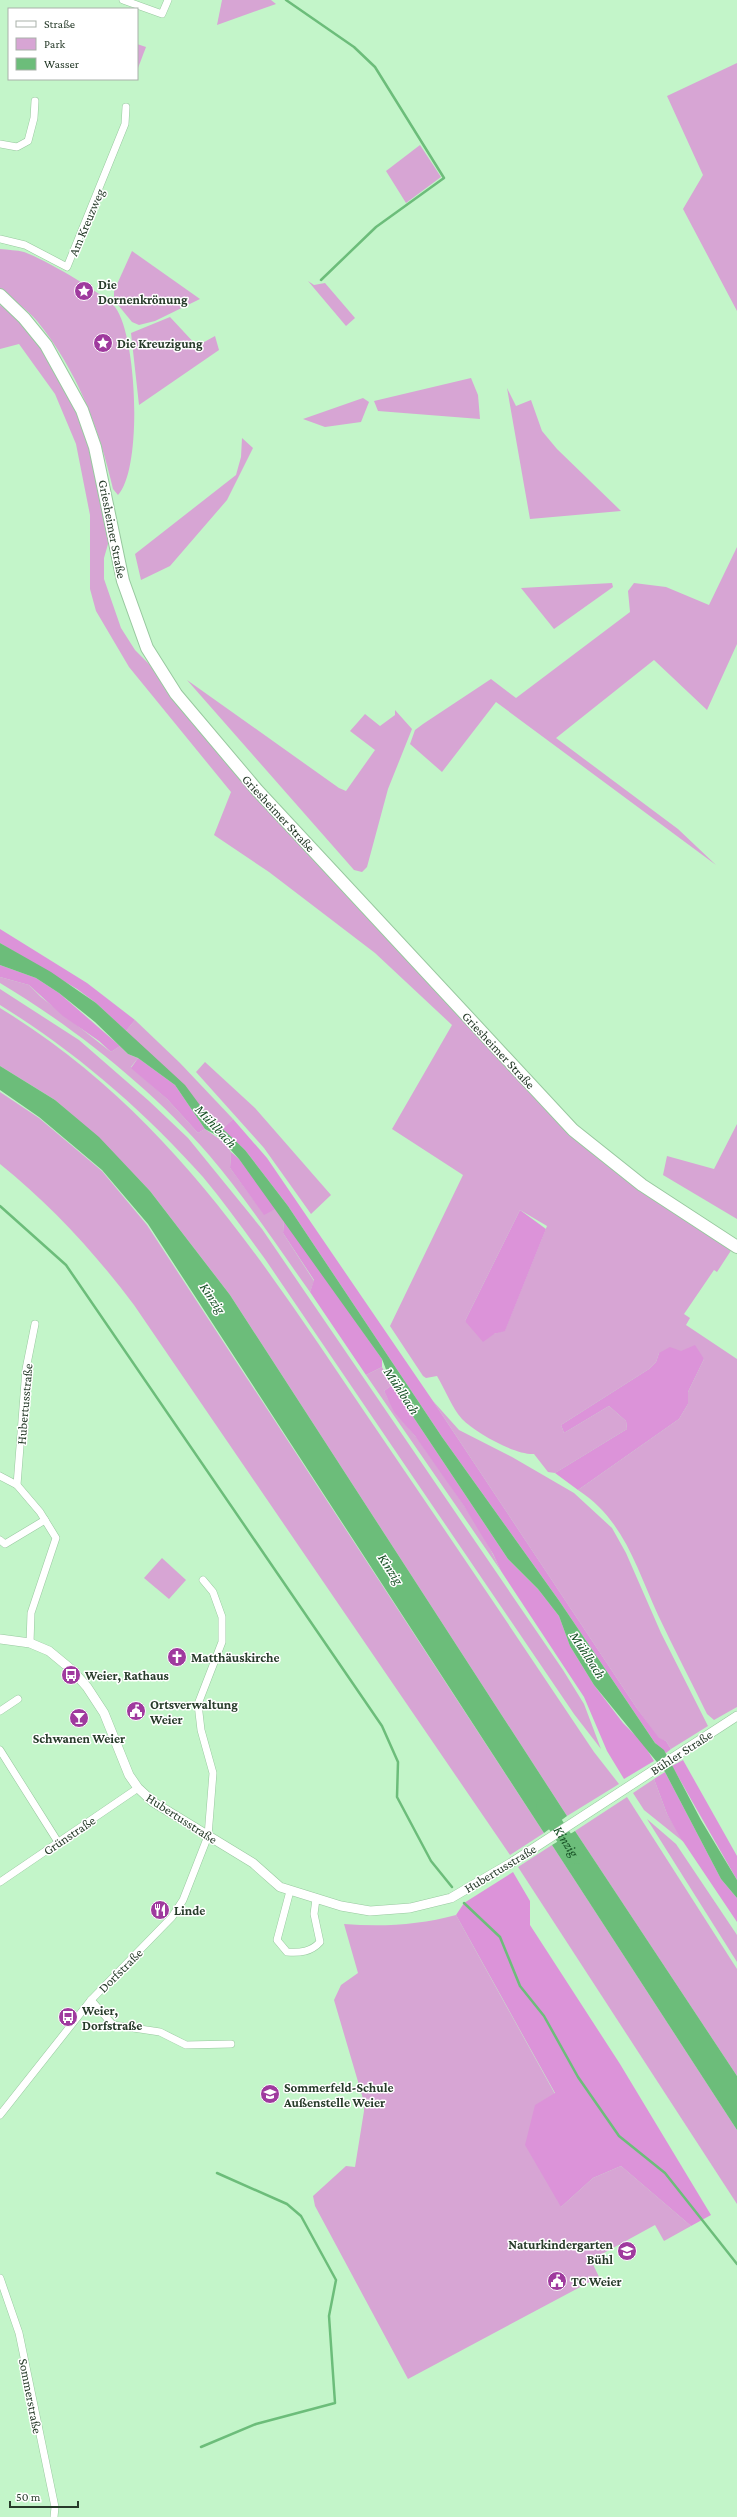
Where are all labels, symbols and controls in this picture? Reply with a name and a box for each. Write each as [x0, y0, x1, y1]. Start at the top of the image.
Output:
legend [8, 8, 138, 80]
text: Straße [44, 17, 75, 31]
text: Park [44, 37, 66, 51]
text: Wasser [44, 57, 80, 71]
street label: Am Kreuzweg [66, 186, 108, 258]
place label: Die Dornenkrönung [98, 277, 188, 307]
place icon: Die Dornenkrönung [73, 280, 95, 302]
place icon: Die Kreuzigung [92, 332, 114, 354]
place label: Die Kreuzigung [117, 336, 203, 351]
street label: Griesheimer Straße [96, 479, 129, 580]
street label: Griesheimer Straße [239, 772, 318, 855]
street label: Griesheimer Straße [459, 1009, 538, 1092]
water label: Mühlbach [191, 1100, 240, 1151]
water label: Kinzig [197, 1279, 230, 1317]
street label: Hubertusstraße [13, 1363, 36, 1445]
water label: Mühlbach [380, 1363, 423, 1418]
water label: Kinzig [375, 1550, 407, 1588]
water label: Mühlbach [566, 1627, 609, 1682]
church icon: Matthäuskirche [166, 1646, 188, 1668]
place label: Matthäuskirche [191, 1650, 279, 1665]
bus stop icon: Weier, Rathaus [60, 1664, 82, 1686]
place label: Weier, Rathaus [84, 1668, 169, 1684]
place label: Ortsverwaltung Weier [149, 1697, 238, 1727]
public building icon: Ortsverwaltung Weier [125, 1700, 147, 1722]
bar icon: Schwanen Weier [68, 1707, 90, 1729]
street label: Bühler Straße [647, 1727, 715, 1778]
place label: Schwanen Weier [33, 1731, 126, 1746]
street label: Hubertusstraße [143, 1790, 220, 1847]
street label: Grünstraße [40, 1812, 98, 1858]
water label: Kinzig [550, 1823, 583, 1861]
street label: Hubertusstraße [461, 1841, 539, 1896]
restaurant icon: Linde [149, 1899, 171, 1921]
place label: Linde [174, 1903, 205, 1918]
street label: Dorfstraße [95, 1945, 146, 1996]
place label: Weier, Dorfstraße [81, 2003, 142, 2033]
bus stop icon: Weier, Dorfstraße [57, 2006, 79, 2028]
place label: Sommerfeld-Schule Außenstelle Weier [283, 2080, 393, 2110]
school or university icon: Sommerfeld-Schule Außenstelle Weier [259, 2083, 281, 2105]
place label: Naturkindergarten Bühl [508, 2237, 614, 2267]
school or university icon: Naturkindergarten Bühl [616, 2240, 638, 2262]
public building icon: TC Weier [546, 2270, 568, 2292]
place label: TC Weier [571, 2274, 623, 2289]
street label: Sommerstraße [16, 2357, 45, 2435]
scale bar [10, 2483, 78, 2509]
text: 50 m [16, 2490, 41, 2504]

